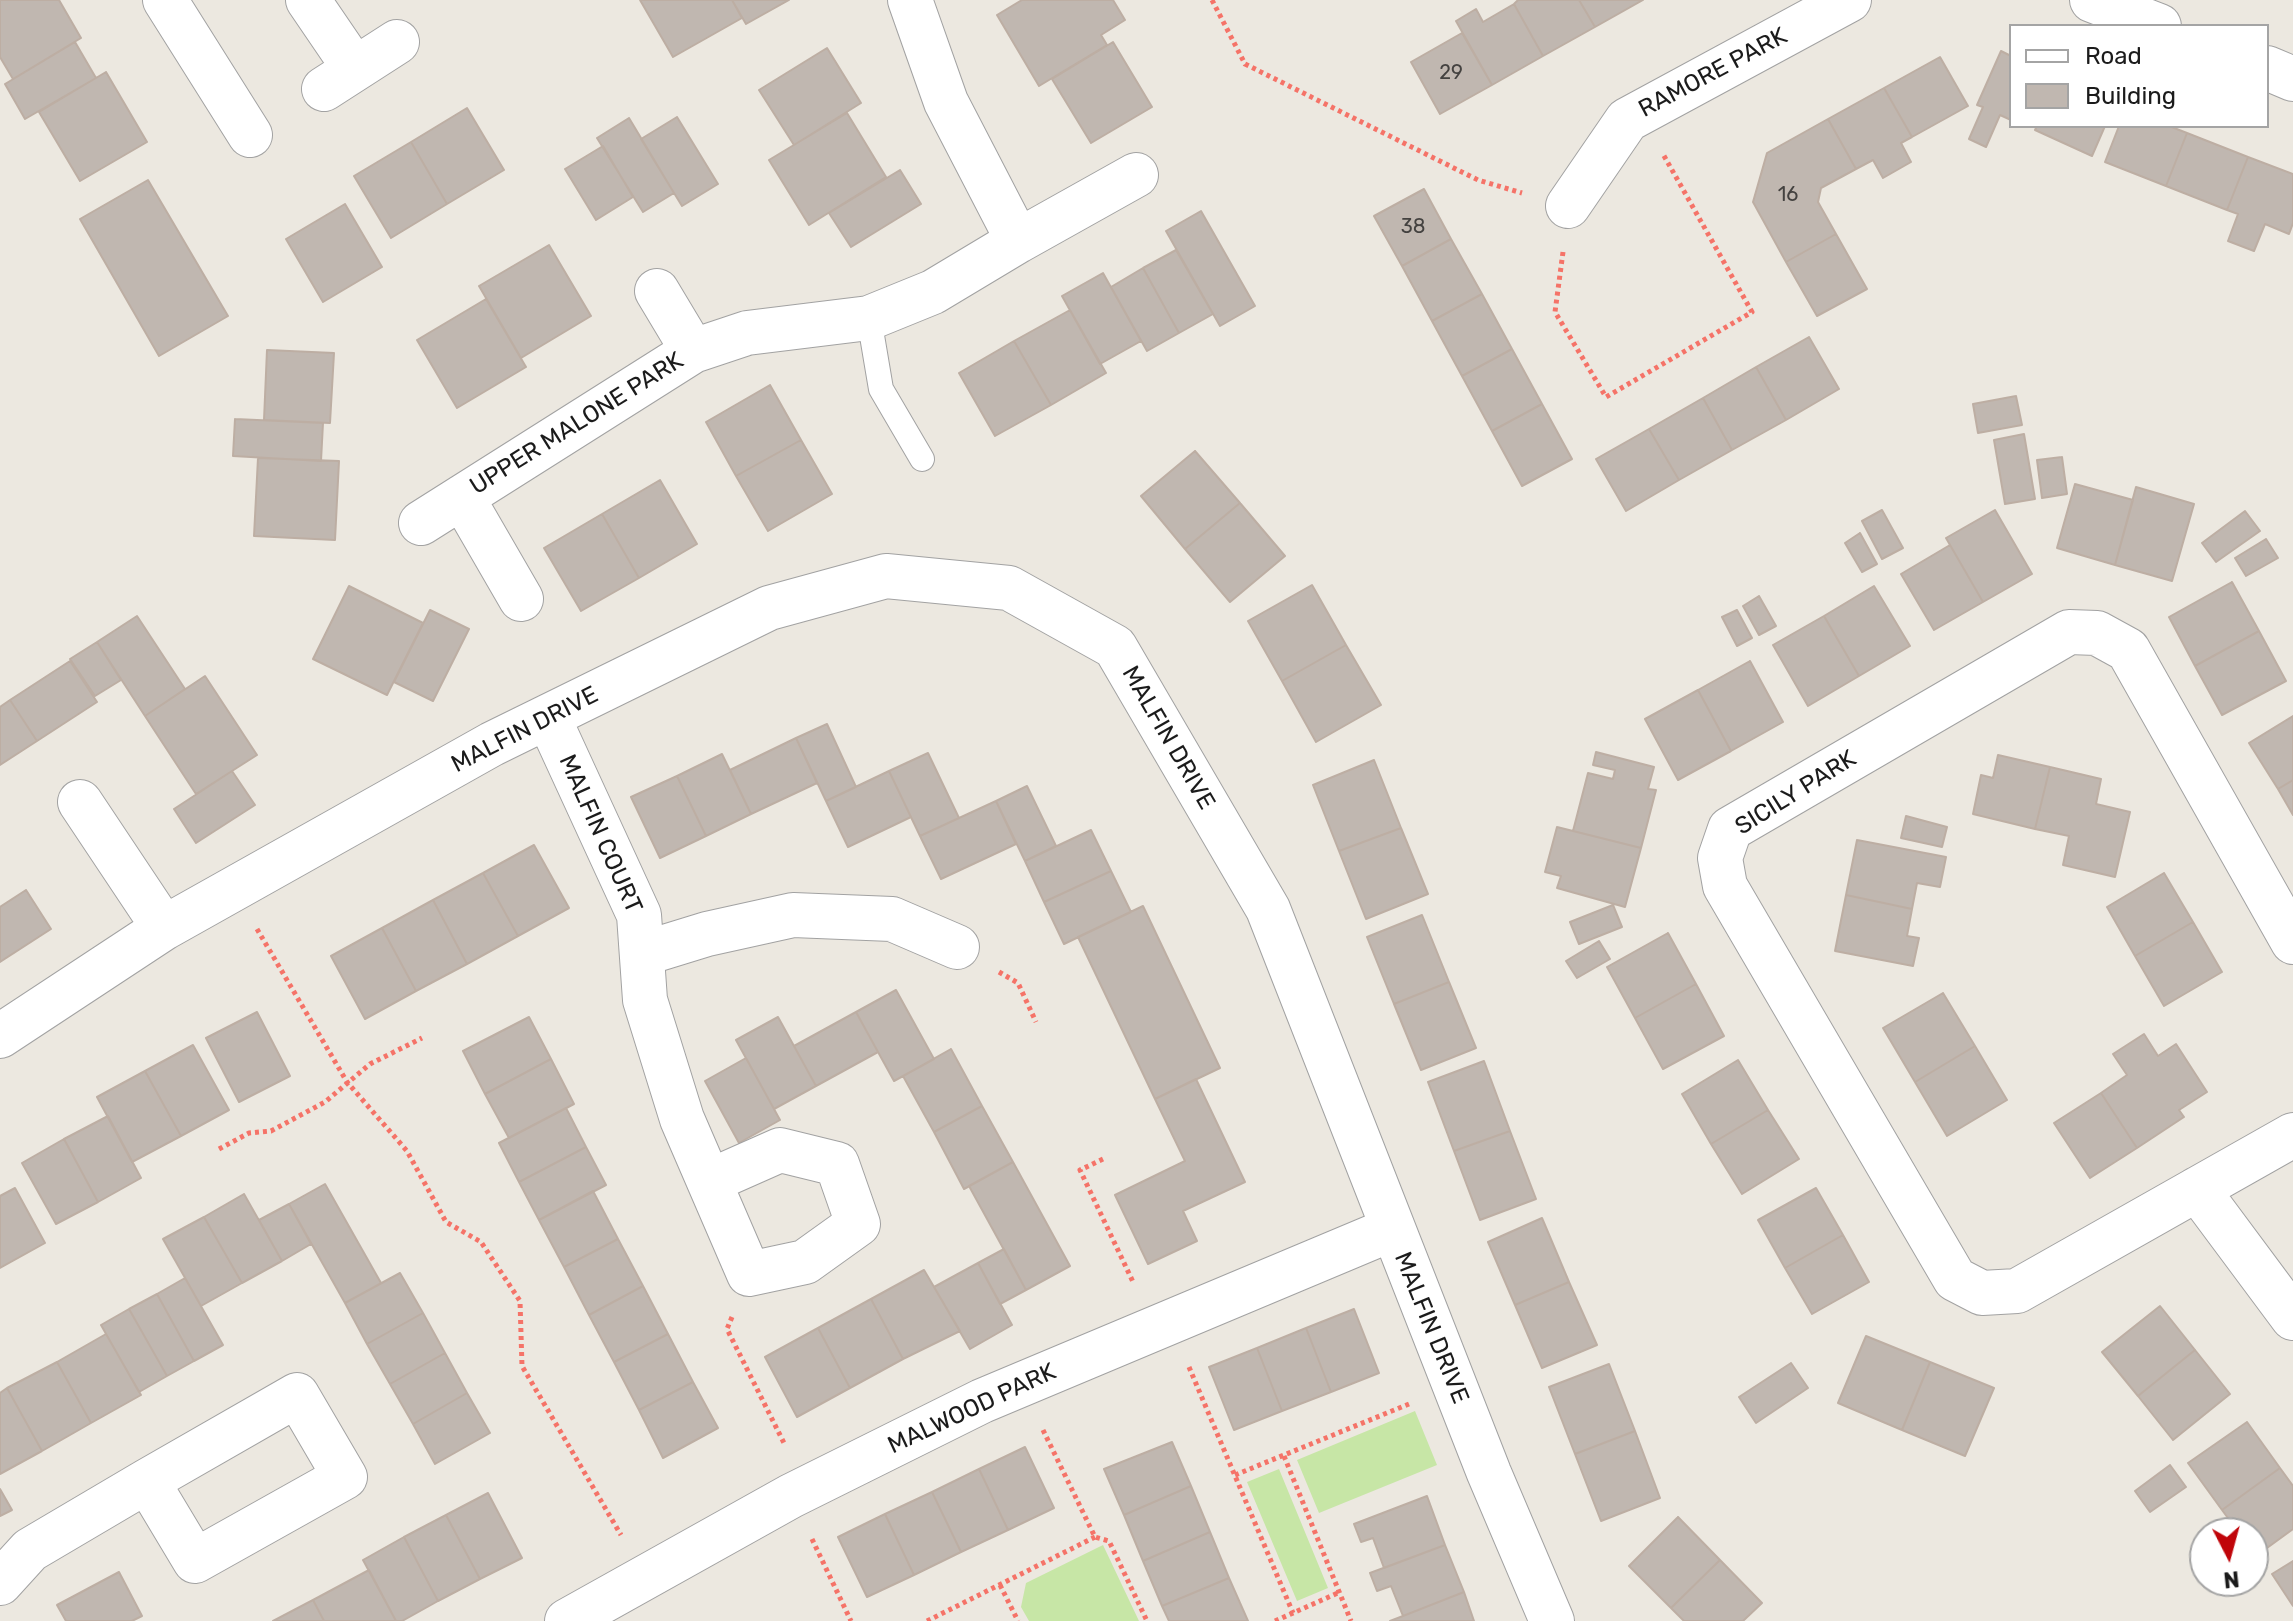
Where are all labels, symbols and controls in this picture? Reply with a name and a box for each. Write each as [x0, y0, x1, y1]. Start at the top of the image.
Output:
street label: RAMORE PARK [1634, 22, 1792, 124]
legend [2009, 24, 2269, 128]
text: Road [2085, 42, 2142, 70]
house number: 29 [1439, 61, 1463, 85]
text: Building [2085, 82, 2176, 110]
house number: 16 [1778, 183, 1798, 207]
house number: 38 [1401, 215, 1425, 239]
street label: UPPER MALONE PARK [465, 347, 689, 501]
street label: MALFIN DRIVE [1115, 661, 1221, 815]
street label: MALFIN DRIVE [447, 681, 603, 779]
street label: SICILY PARK [1730, 744, 1862, 842]
street label: MALFIN COURT [552, 750, 648, 918]
street label: MALFIN DRIVE [1388, 1248, 1474, 1408]
street label: MALWOOD PARK [883, 1357, 1061, 1461]
north arrow [2189, 1517, 2269, 1597]
text: N [2222, 1565, 2241, 1594]

